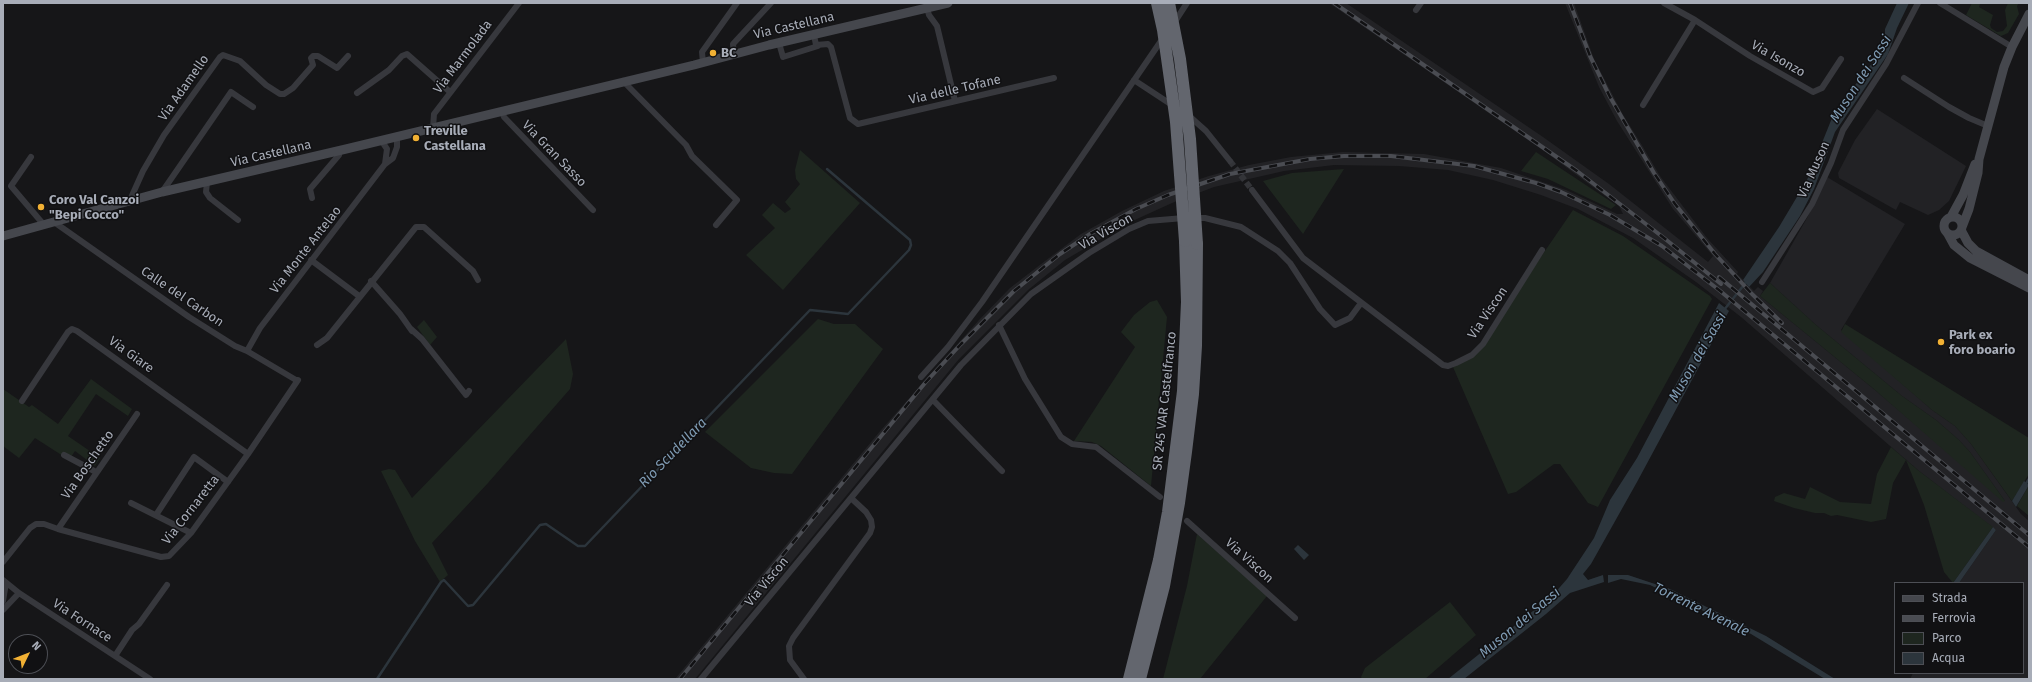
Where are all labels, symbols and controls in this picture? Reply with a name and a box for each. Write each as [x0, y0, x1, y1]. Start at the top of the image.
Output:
street label: Via Castellana [752, 9, 836, 43]
street label: Via Marmolada [430, 17, 496, 97]
water label: Muson dei Sassi [1827, 32, 1895, 126]
street label: Via Isonzo [1748, 37, 1808, 81]
place label: BC [721, 45, 736, 61]
marker: BC [708, 48, 718, 58]
street label: Via Adamello [156, 52, 212, 124]
street label: Via delle Tofane [908, 72, 1002, 108]
street label: Via Gran Sasso [519, 118, 589, 190]
place label: Treville Castellana [424, 123, 486, 154]
marker: Treville Castellana [411, 133, 421, 143]
street label: Via Castellana [229, 137, 313, 171]
street label: Via Muson [1795, 139, 1833, 201]
place label: Coro Val Canzoi "Bepi Cocco" [49, 192, 139, 223]
marker: Coro Val Canzoi "Bepi Cocco" [36, 202, 46, 212]
street label: Via Monte Antelao [267, 203, 345, 297]
street label: Via Viscon [1076, 210, 1136, 254]
street label: Calle del Carbon [138, 264, 226, 330]
street label: Via Viscon [1465, 284, 1511, 342]
water label: Muson dei Sassi [1666, 309, 1730, 405]
place label: Park ex foro boario [1949, 327, 2015, 358]
street label: SR 245 VAR Castelfranco [1150, 331, 1180, 471]
street label: Via Giare [105, 333, 157, 377]
marker: Park ex foro boario [1936, 337, 1946, 347]
water label: Rio Scudellara [636, 415, 710, 491]
street label: Via Boschetto [58, 427, 118, 503]
street label: Via Cornaretta [159, 472, 223, 548]
street label: Via Viscon [1222, 535, 1276, 587]
street label: Via Viscon [742, 554, 792, 610]
water label: Torrente Avenale [1650, 579, 1752, 641]
legend [1894, 582, 2024, 674]
water label: Muson dei Sassi [1476, 584, 1564, 662]
text: Strada [1932, 591, 1967, 605]
street label: Via Fornace [49, 596, 115, 646]
text: Ferrovia [1932, 611, 1976, 625]
text: Parco [1932, 631, 1962, 645]
north arrow [8, 634, 48, 674]
text: N [29, 639, 44, 653]
text: Acqua [1932, 651, 1965, 665]

